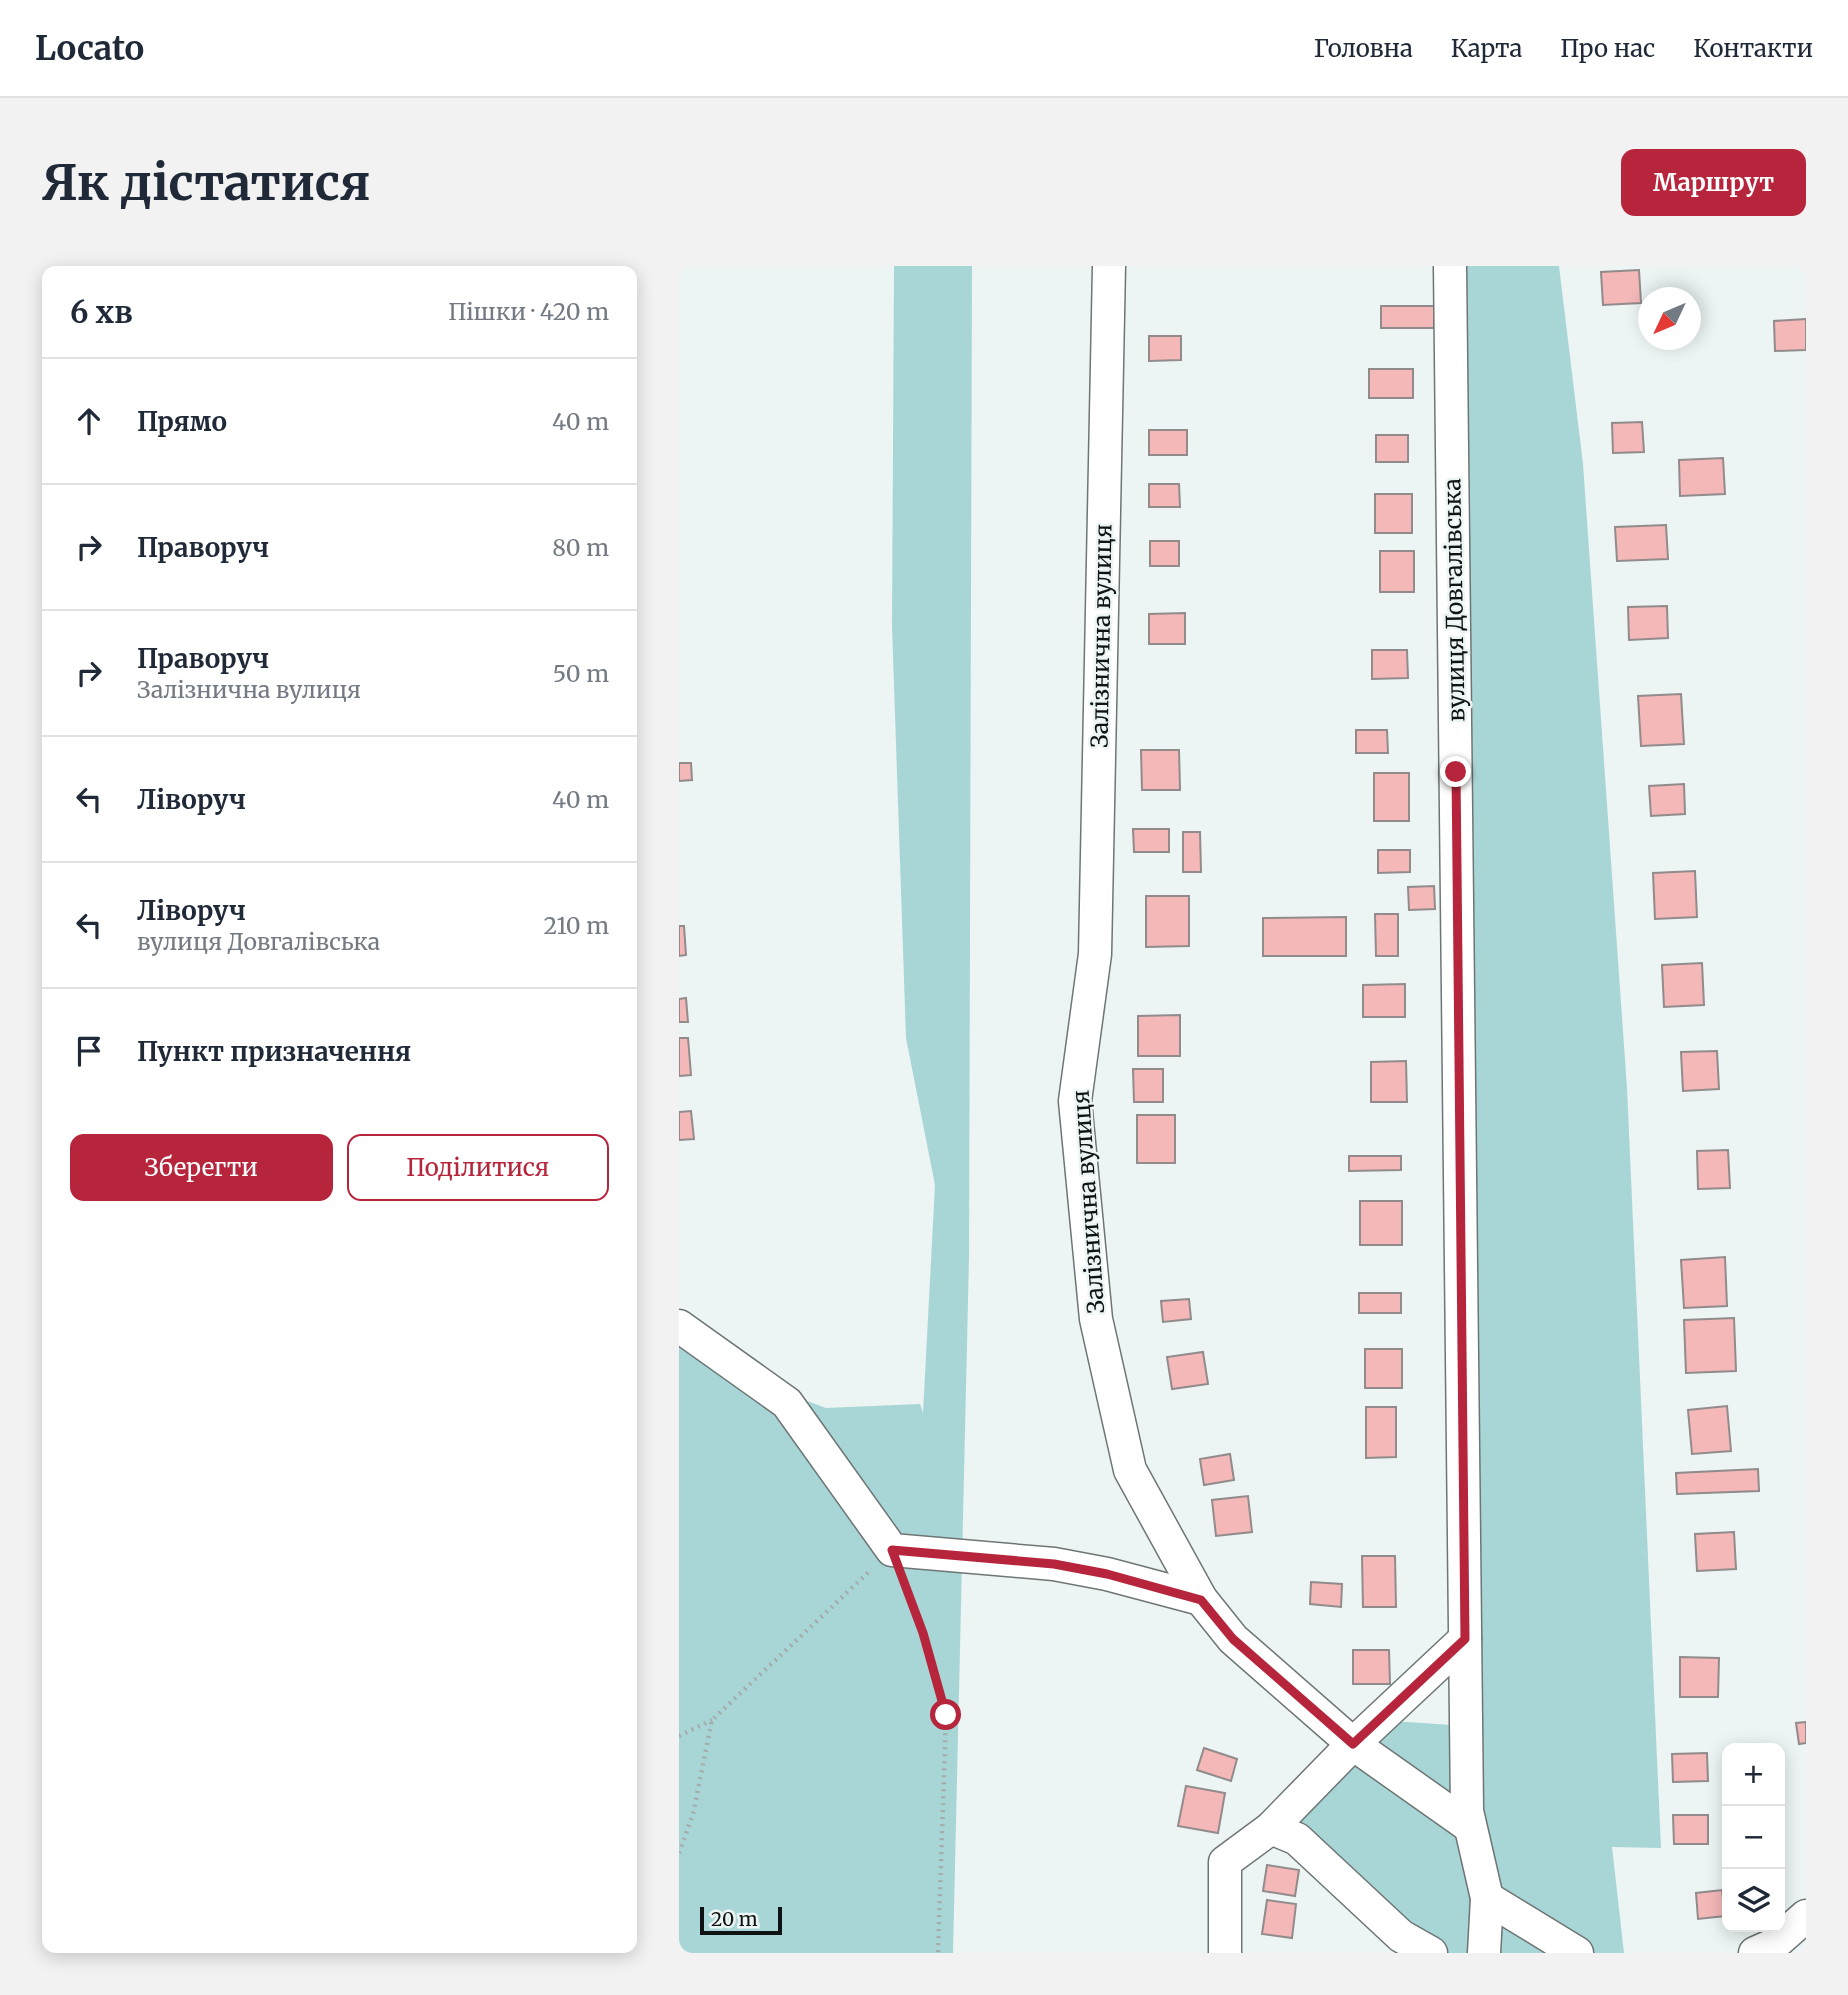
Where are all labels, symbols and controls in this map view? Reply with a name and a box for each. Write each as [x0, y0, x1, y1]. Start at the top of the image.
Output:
text: Locato [35, 28, 144, 69]
text: Головна [1314, 33, 1413, 64]
text: Карта [1451, 33, 1522, 64]
text: Про нас [1560, 33, 1655, 64]
text: Контакти [1693, 33, 1813, 64]
button: Маршрут [1621, 149, 1806, 216]
text: Як дістатися [42, 152, 370, 213]
north arrow [1638, 287, 1701, 350]
text: 6 хв [70, 293, 133, 331]
text: Пішки · 420 m [448, 297, 609, 326]
icon: ahead [70, 402, 108, 440]
text: Прямо [137, 405, 227, 438]
text: 40 m [552, 407, 609, 436]
street label: вулиця Довгалівська [1437, 478, 1471, 722]
street label: Залізнична вулиця [1085, 524, 1117, 748]
icon: right [70, 528, 108, 566]
text: Праворуч [137, 531, 269, 564]
text: 80 m [552, 533, 609, 562]
text: Праворуч [137, 642, 269, 675]
icon: right [70, 654, 108, 692]
text: 50 m [553, 659, 609, 688]
text: Залізнична вулиця [137, 675, 361, 704]
route end [1440, 756, 1471, 787]
icon: left [70, 780, 108, 818]
text: Ліворуч [137, 783, 246, 816]
text: 40 m [552, 785, 609, 814]
text: Ліворуч [137, 894, 246, 927]
icon: left [70, 906, 108, 944]
text: 210 m [544, 911, 609, 940]
text: вулиця Довгалівська [137, 927, 380, 956]
icon: arrive [70, 1032, 108, 1070]
text: Пункт призначення [137, 1035, 411, 1068]
street label: Залізнична вулиця [1066, 1089, 1110, 1315]
button: Зберегти [70, 1134, 333, 1201]
button: Поділитися [347, 1134, 609, 1201]
route start [930, 1699, 961, 1730]
map controls [1722, 1743, 1785, 1932]
button: + [1722, 1743, 1785, 1806]
button: − [1722, 1806, 1785, 1869]
button: layers [1722, 1869, 1785, 1932]
scale bar [700, 1904, 782, 1936]
text: 20 m [711, 1907, 758, 1931]

